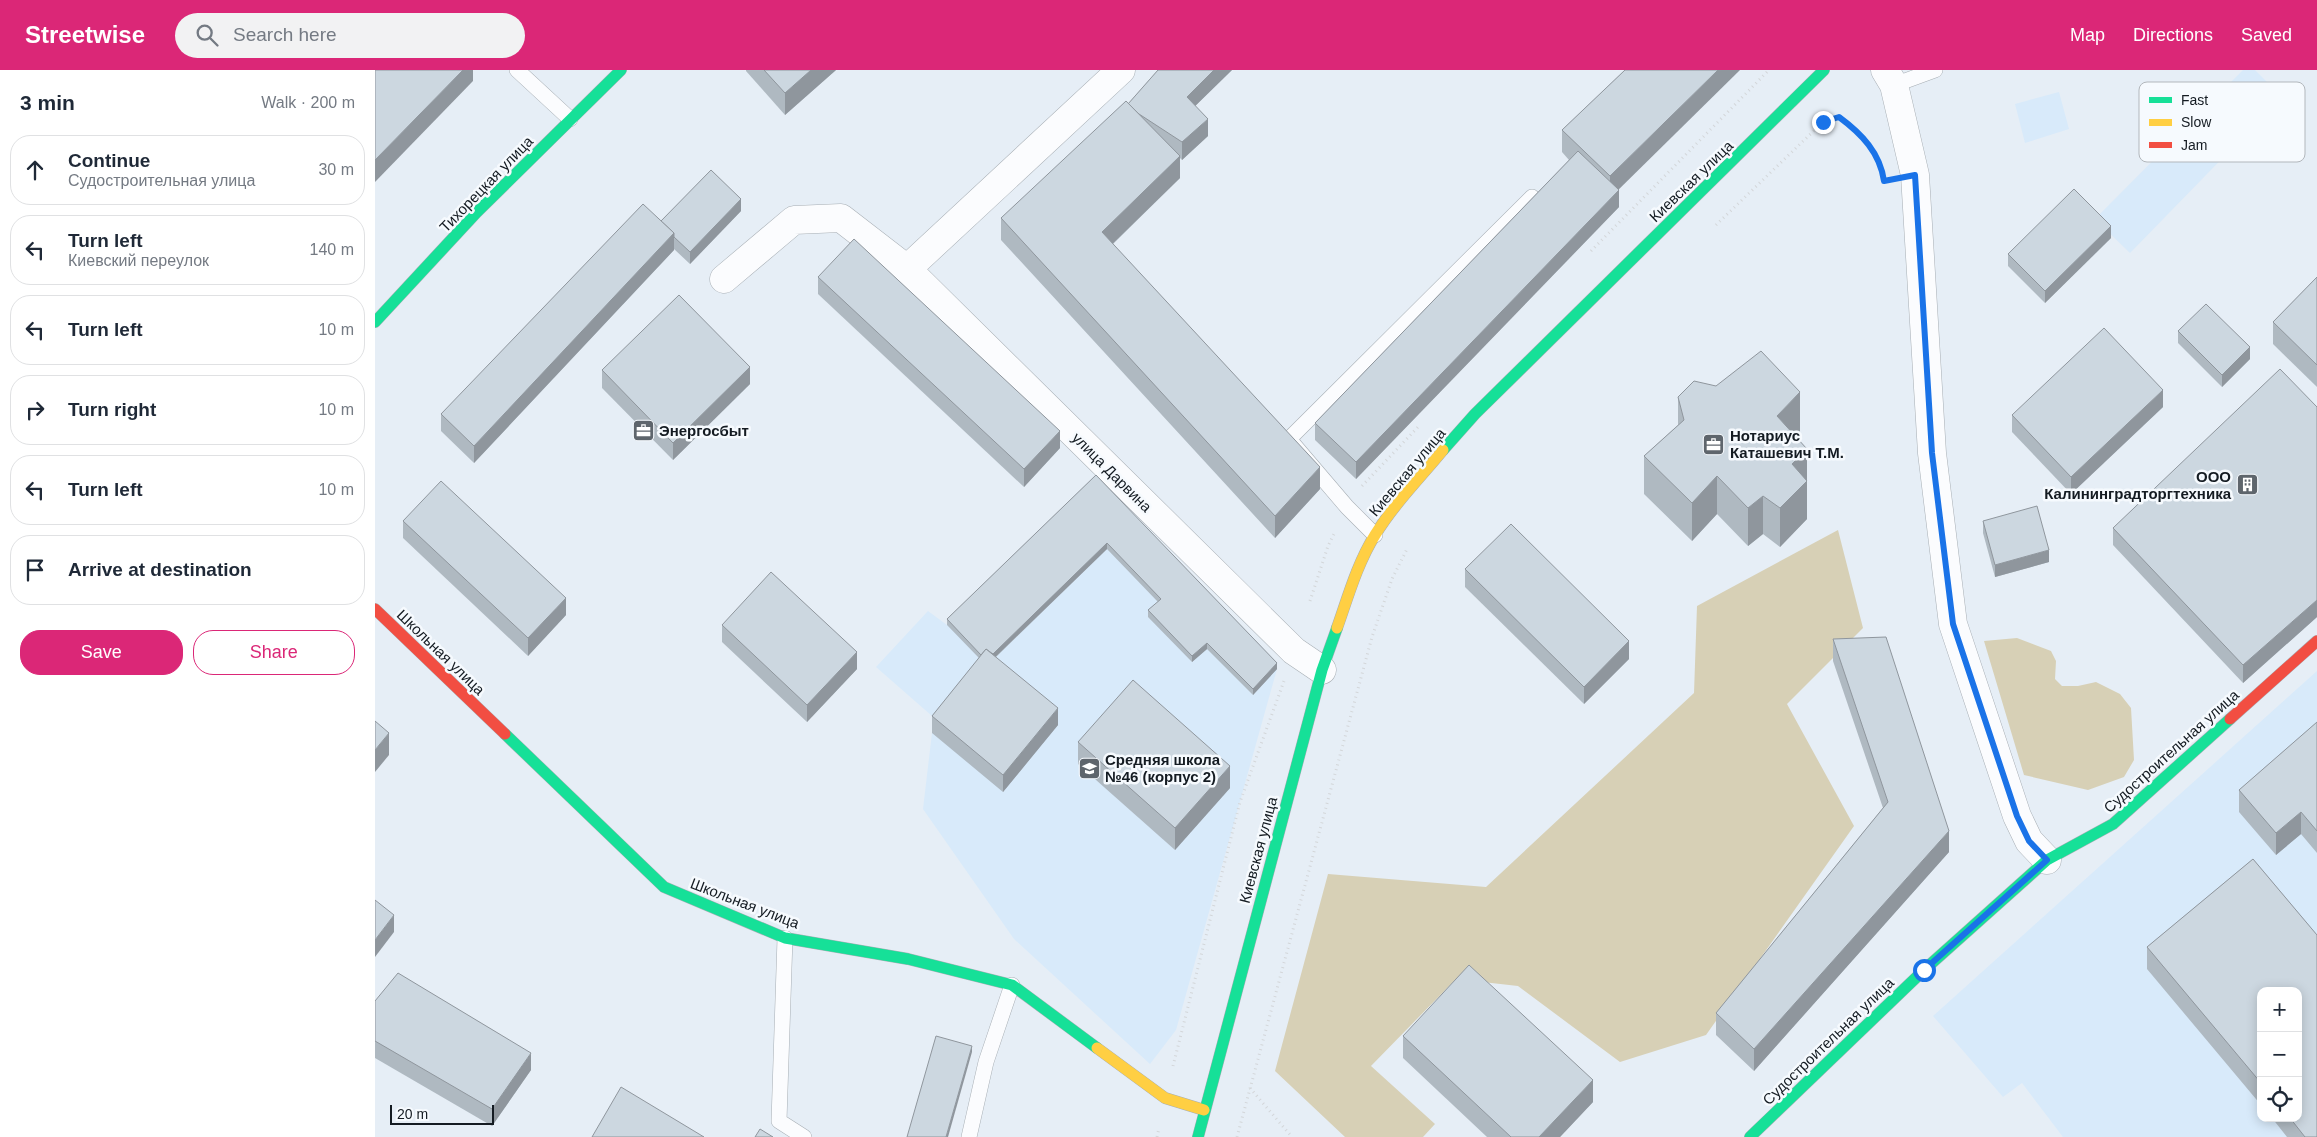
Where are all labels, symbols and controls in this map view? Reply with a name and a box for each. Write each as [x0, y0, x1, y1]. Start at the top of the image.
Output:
search box [175, 13, 525, 58]
text: Streetwise [25, 21, 145, 48]
icon: search [193, 21, 221, 49]
text: Search here [233, 24, 337, 45]
text: Map [2070, 25, 2105, 45]
text: Directions [2133, 25, 2213, 45]
text: Saved [2241, 25, 2292, 45]
legend [2139, 82, 2305, 162]
text: 3 min [20, 91, 75, 114]
text: Fast [2181, 92, 2208, 108]
text: Walk · 200 m [261, 94, 355, 111]
route end [1812, 111, 1835, 134]
text: Slow [2181, 114, 2212, 130]
street label: Тихорецкая улица [436, 132, 537, 235]
street label: Киевская улица [1646, 136, 1737, 225]
text: Jam [2181, 137, 2207, 153]
text: Continue [68, 150, 150, 171]
icon: ahead [21, 156, 49, 184]
text: 30 m [318, 161, 354, 178]
text: Судостроительная улица [68, 172, 255, 189]
text: Turn left [68, 230, 143, 251]
icon: left [21, 236, 49, 264]
text: 140 m [310, 241, 354, 258]
text: Киевский переулок [68, 252, 209, 269]
icon: left [21, 316, 49, 344]
text: Turn left [68, 319, 143, 340]
text: 10 m [318, 321, 354, 338]
icon: right [21, 396, 49, 424]
text: Turn right [68, 399, 156, 420]
text: 10 m [318, 401, 354, 418]
office icon: Энергосбыт [631, 418, 655, 442]
place label: Энергосбыт [659, 422, 749, 439]
street label: Киевская улица [1365, 424, 1449, 519]
place label: Нотариус Каташевич Т.М. [1730, 427, 1844, 461]
street label: улица Дарвина [1069, 429, 1156, 516]
office icon: Нотариус Каташевич Т.М. [1702, 432, 1726, 456]
place label: ООО Калининградторгтехника [2044, 468, 2232, 502]
building icon: ООО Калининградторгтехника [2235, 473, 2259, 497]
icon: left [21, 476, 49, 504]
text: Turn left [68, 479, 143, 500]
text: 10 m [318, 481, 354, 498]
icon: arrive [21, 556, 49, 584]
text: Arrive at destination [68, 559, 252, 580]
street label: Школьная улица [394, 606, 489, 699]
button: Save [20, 630, 183, 675]
button: Share [193, 630, 355, 675]
street label: Судостроительная улица [2100, 685, 2242, 816]
place label: Средняя школа №46 (корпус 2) [1105, 751, 1221, 785]
school or university icon: Средняя школа №46 (корпус 2) [1077, 756, 1101, 780]
street label: Киевская улица [1236, 794, 1281, 905]
street label: Школьная улица [688, 874, 802, 932]
route start [1913, 959, 1936, 982]
street label: Судостроительная улица [1759, 973, 1898, 1108]
map controls [2257, 987, 2302, 1122]
button: + [2257, 987, 2302, 1032]
button: − [2257, 1032, 2302, 1077]
button: locate [2257, 1077, 2302, 1122]
scale bar [390, 1102, 494, 1125]
text: 20 m [397, 1106, 428, 1122]

